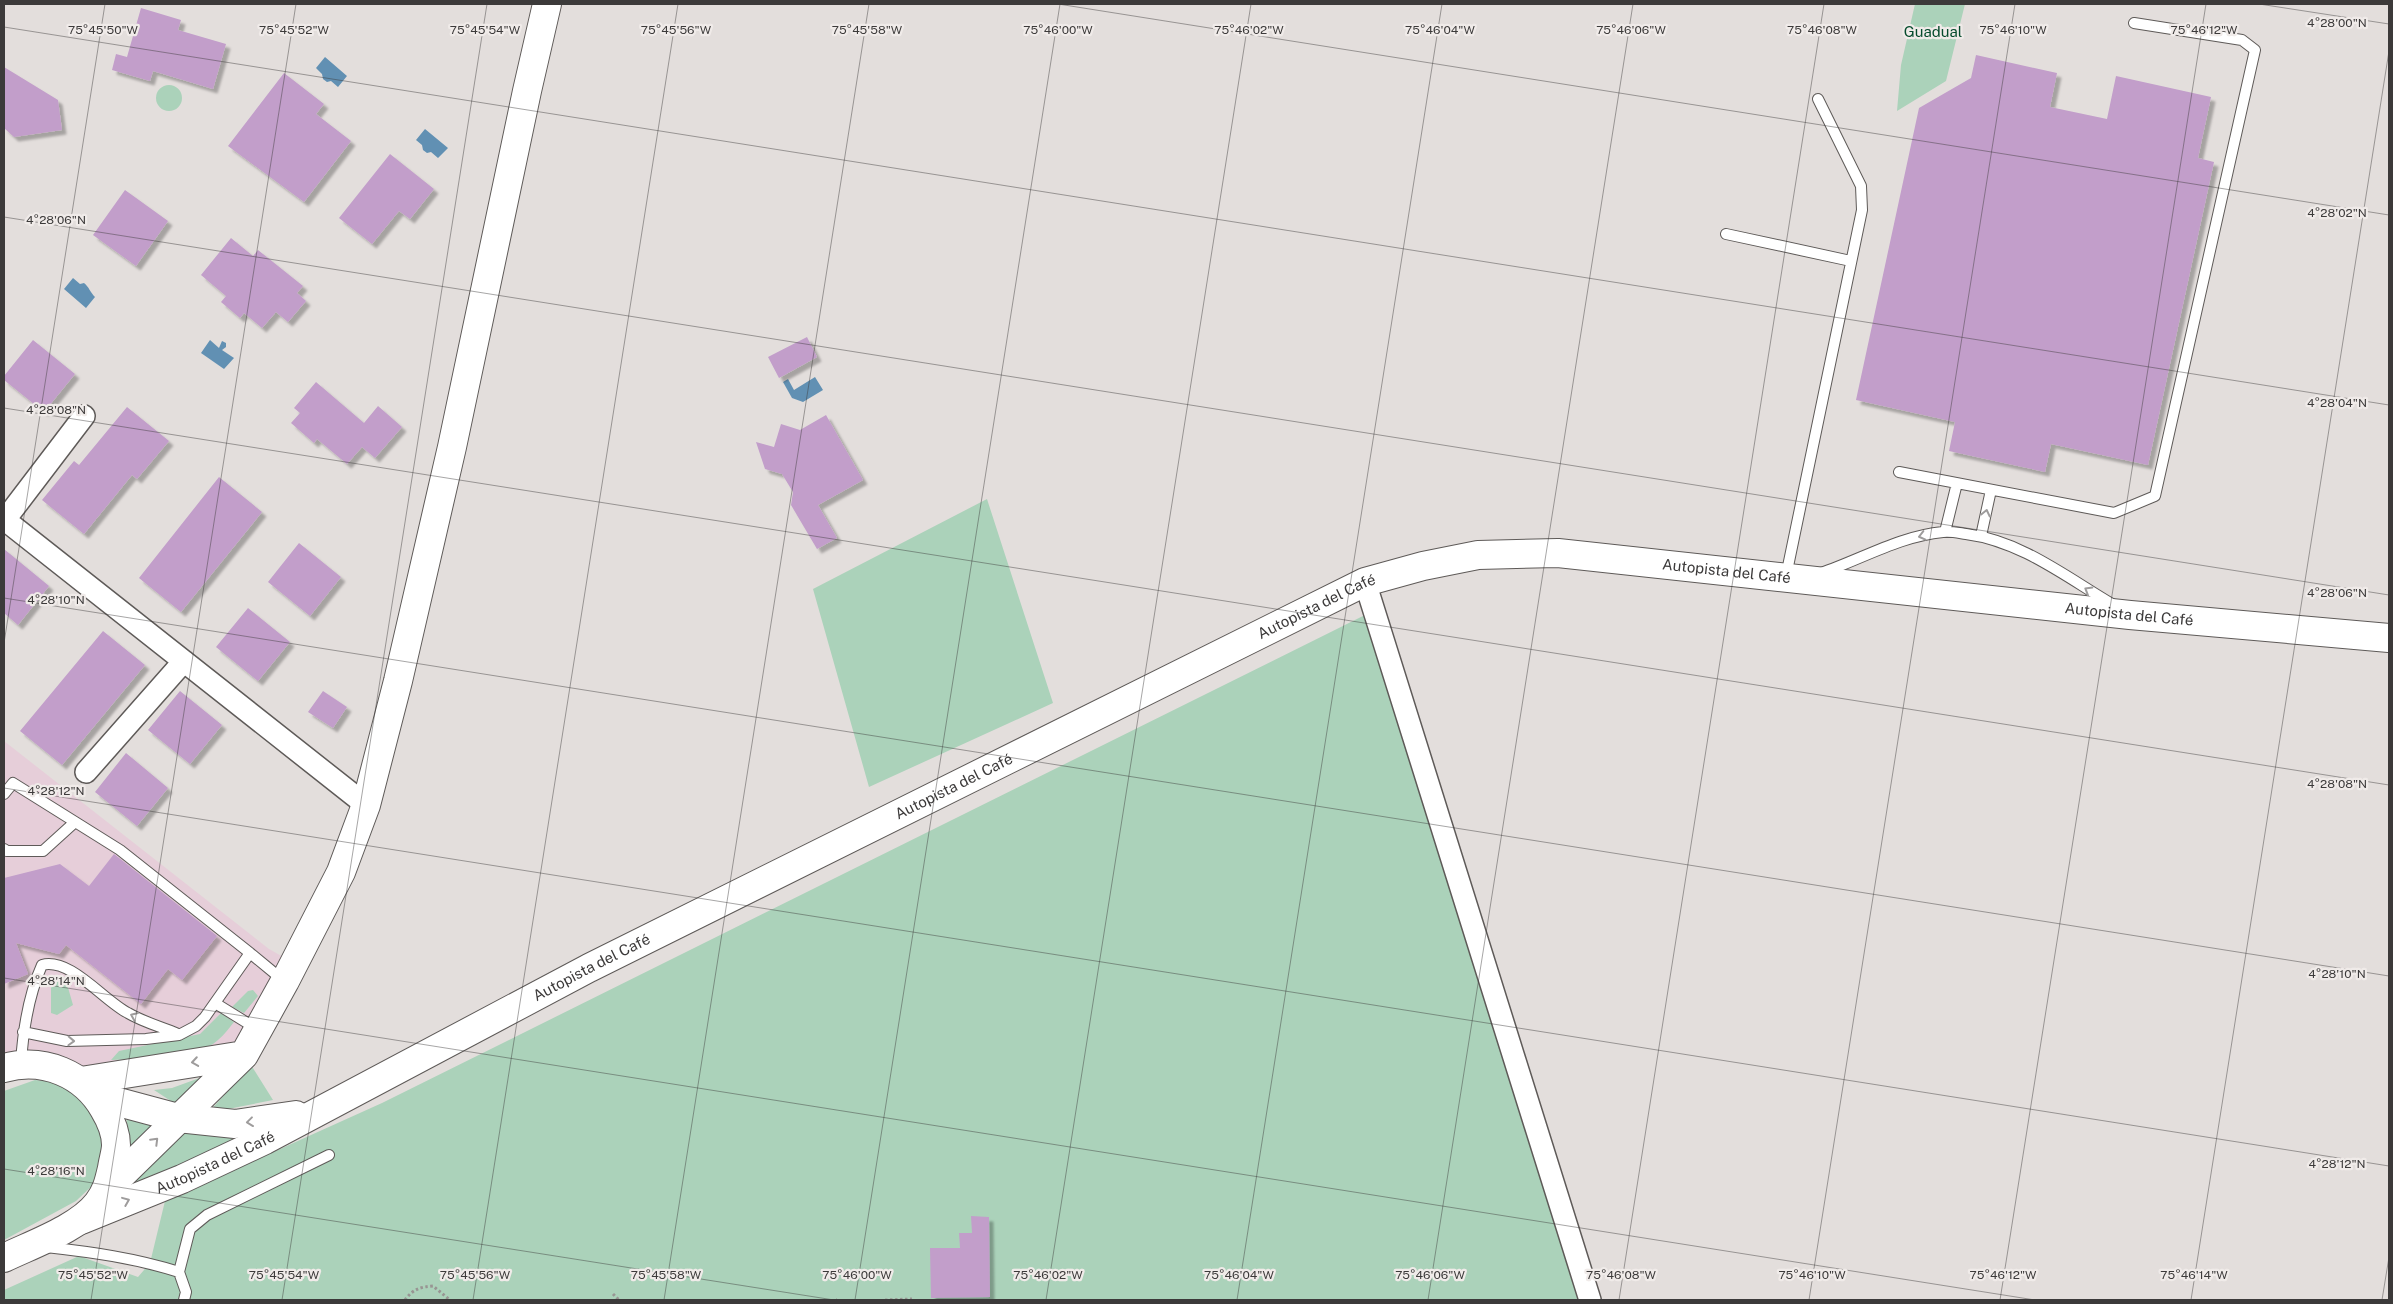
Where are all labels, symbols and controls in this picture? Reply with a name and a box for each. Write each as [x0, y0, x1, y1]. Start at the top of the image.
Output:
text: 4°28'00"N [2307, 16, 2367, 30]
text: 75°45'50"W [68, 23, 139, 37]
text: 75°45'52"W [259, 23, 330, 37]
text: 75°45'54"W [450, 23, 521, 37]
text: 75°45'56"W [641, 23, 712, 37]
text: 75°45'58"W [832, 23, 903, 37]
text: 75°46'00"W [1023, 23, 1093, 37]
text: 75°46'02"W [1214, 23, 1284, 37]
text: 75°46'04"W [1405, 23, 1475, 37]
text: 75°46'06"W [1596, 23, 1666, 37]
text: 75°46'08"W [1787, 23, 1858, 37]
park label: Guadual [1904, 23, 1962, 40]
text: 75°46'10"W [1979, 23, 2047, 37]
text: 75°46'12"W [2170, 23, 2238, 37]
text: 4°28'02"N [2307, 206, 2367, 220]
text: 4°28'06"N [26, 213, 86, 227]
text: 4°28'04"N [2307, 396, 2367, 410]
text: 4°28'08"N [26, 403, 86, 417]
one-way arrow [1980, 508, 1991, 517]
one-way arrow [1919, 531, 1927, 541]
street label: Autopista del Café [1661, 555, 1792, 586]
street label: Autopista del Café [1255, 571, 1377, 642]
text: 4°28'06"N [2307, 586, 2367, 600]
one-way arrow [2085, 587, 2094, 597]
text: 4°28'10"N [27, 593, 85, 607]
street label: Autopista del Café [2064, 599, 2194, 629]
street label: Autopista del Café [892, 750, 1015, 822]
text: 4°28'08"N [2307, 777, 2367, 791]
text: 4°28'12"N [27, 784, 85, 798]
street label: Autopista del Café [530, 930, 653, 1004]
text: 4°28'10"N [2308, 967, 2366, 981]
text: 4°28'14"N [27, 974, 85, 988]
one-way arrow [130, 1011, 139, 1022]
one-way arrow [67, 1035, 75, 1046]
one-way arrow [191, 1057, 200, 1067]
one-way arrow [245, 1116, 253, 1127]
street label: Autopista del Café [153, 1127, 278, 1197]
one-way arrow [149, 1138, 158, 1147]
text: 4°28'12"N [2308, 1157, 2366, 1171]
text: 4°28'16"N [27, 1164, 85, 1178]
one-way arrow [121, 1197, 130, 1208]
text: 75°45'52"W [58, 1268, 129, 1282]
text: 75°45'54"W [249, 1268, 320, 1282]
text: 75°45'56"W [440, 1268, 511, 1282]
text: 75°45'58"W [631, 1268, 702, 1282]
text: 75°46'00"W [822, 1268, 892, 1282]
text: 75°46'02"W [1013, 1268, 1083, 1282]
text: 75°46'04"W [1204, 1268, 1274, 1282]
text: 75°46'06"W [1395, 1268, 1465, 1282]
text: 75°46'08"W [1586, 1268, 1657, 1282]
text: 75°46'10"W [1778, 1268, 1846, 1282]
text: 75°46'12"W [1969, 1268, 2037, 1282]
text: 75°46'14"W [2160, 1268, 2228, 1282]

